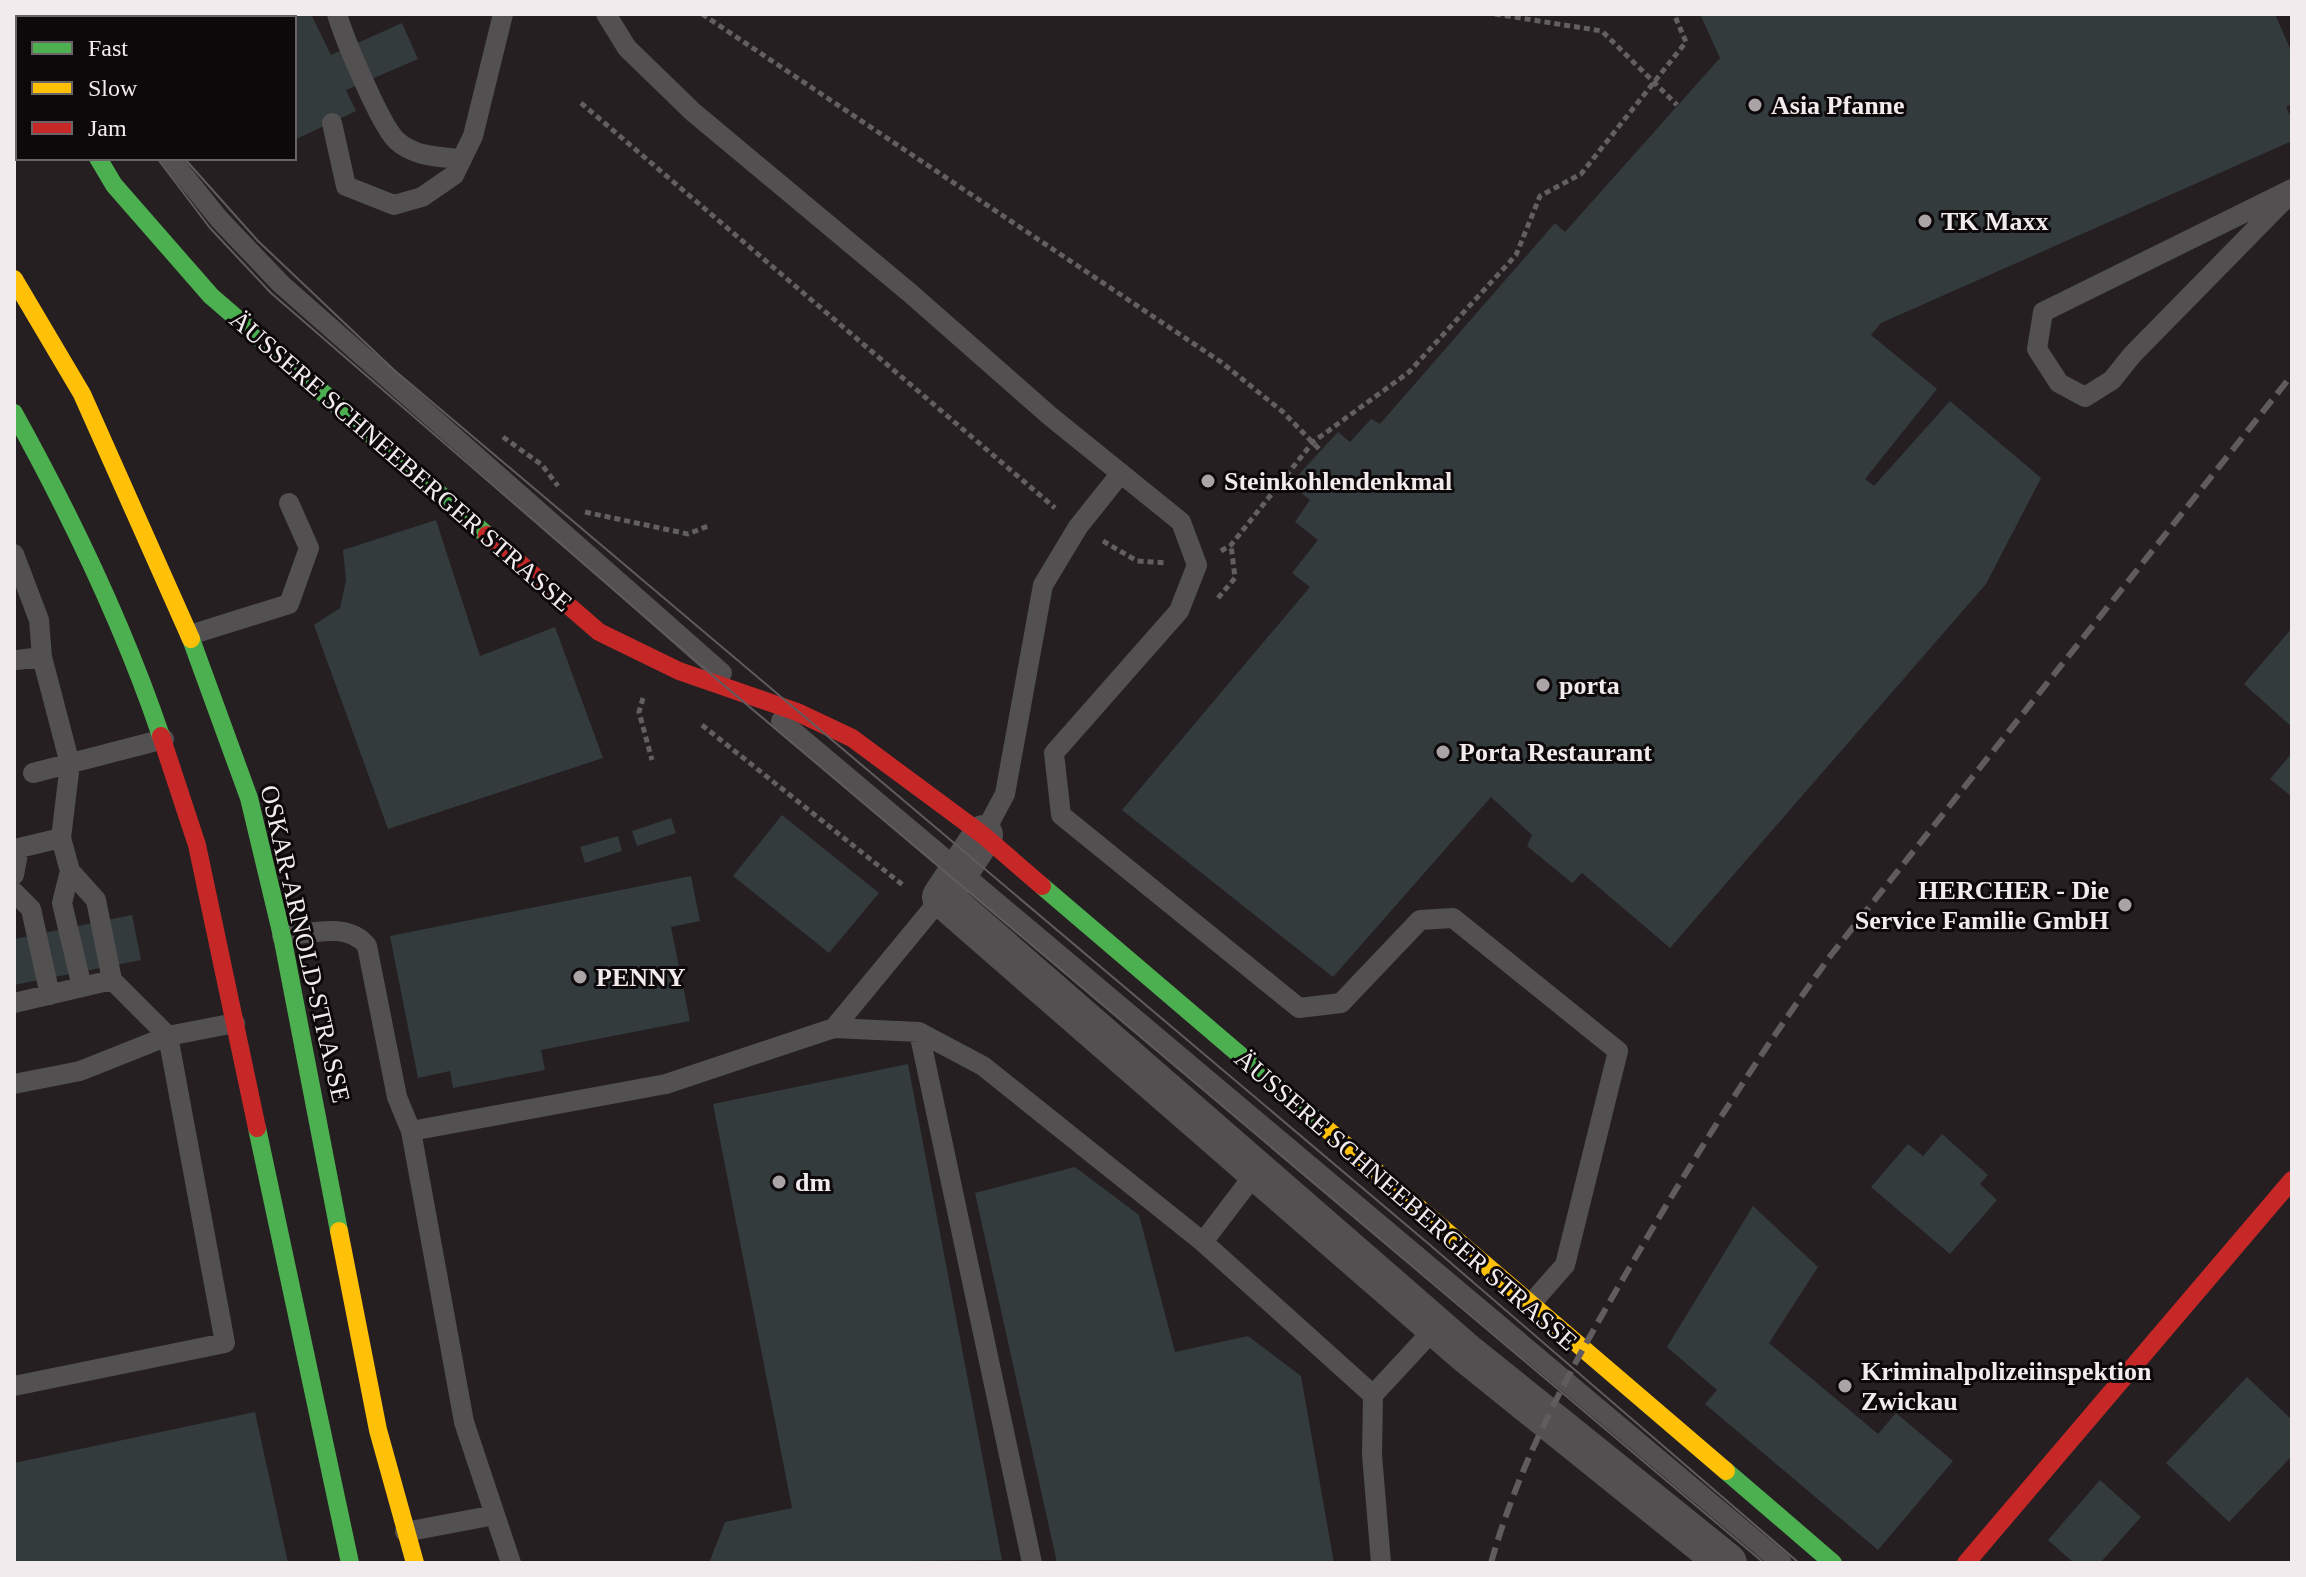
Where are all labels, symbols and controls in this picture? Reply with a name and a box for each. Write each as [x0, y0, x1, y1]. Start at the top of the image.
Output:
legend [16, 16, 296, 160]
text: Fast [88, 35, 128, 61]
text: Slow [88, 75, 138, 101]
place label: Asia Pfanne [1771, 91, 1905, 120]
marker: Asia Pfanne [1746, 96, 1764, 114]
text: Jam [88, 115, 127, 141]
place label: TK Maxx [1941, 207, 2049, 236]
marker: TK Maxx [1916, 212, 1934, 230]
street label: ÄUSSERE SCHNEEBERGER STRASSE [224, 305, 578, 617]
place label: Steinkohlendenkmal [1224, 467, 1452, 496]
marker: Steinkohlendenkmal [1199, 472, 1217, 490]
place label: porta [1559, 671, 1620, 700]
marker: porta [1534, 676, 1552, 694]
place label: Porta Restaurant [1459, 738, 1652, 767]
marker: Porta Restaurant [1434, 743, 1452, 761]
street label: OSKAR-ARNOLD-STRASSE [254, 782, 356, 1106]
place label: HERCHER - Die Service Familie GmbH [1855, 876, 2109, 935]
marker: HERCHER - Die Service Familie GmbH [2116, 896, 2134, 914]
place label: PENNY [596, 963, 686, 992]
marker: PENNY [571, 968, 589, 986]
street label: ÄUSSERE SCHNEEBERGER STRASSE [1229, 1044, 1583, 1356]
place label: dm [795, 1168, 831, 1197]
marker: dm [770, 1173, 788, 1191]
place label: Kriminalpolizeiinspektion Zwickau [1861, 1357, 2152, 1416]
marker: Kriminalpolizeiinspektion Zwickau [1836, 1377, 1854, 1395]

